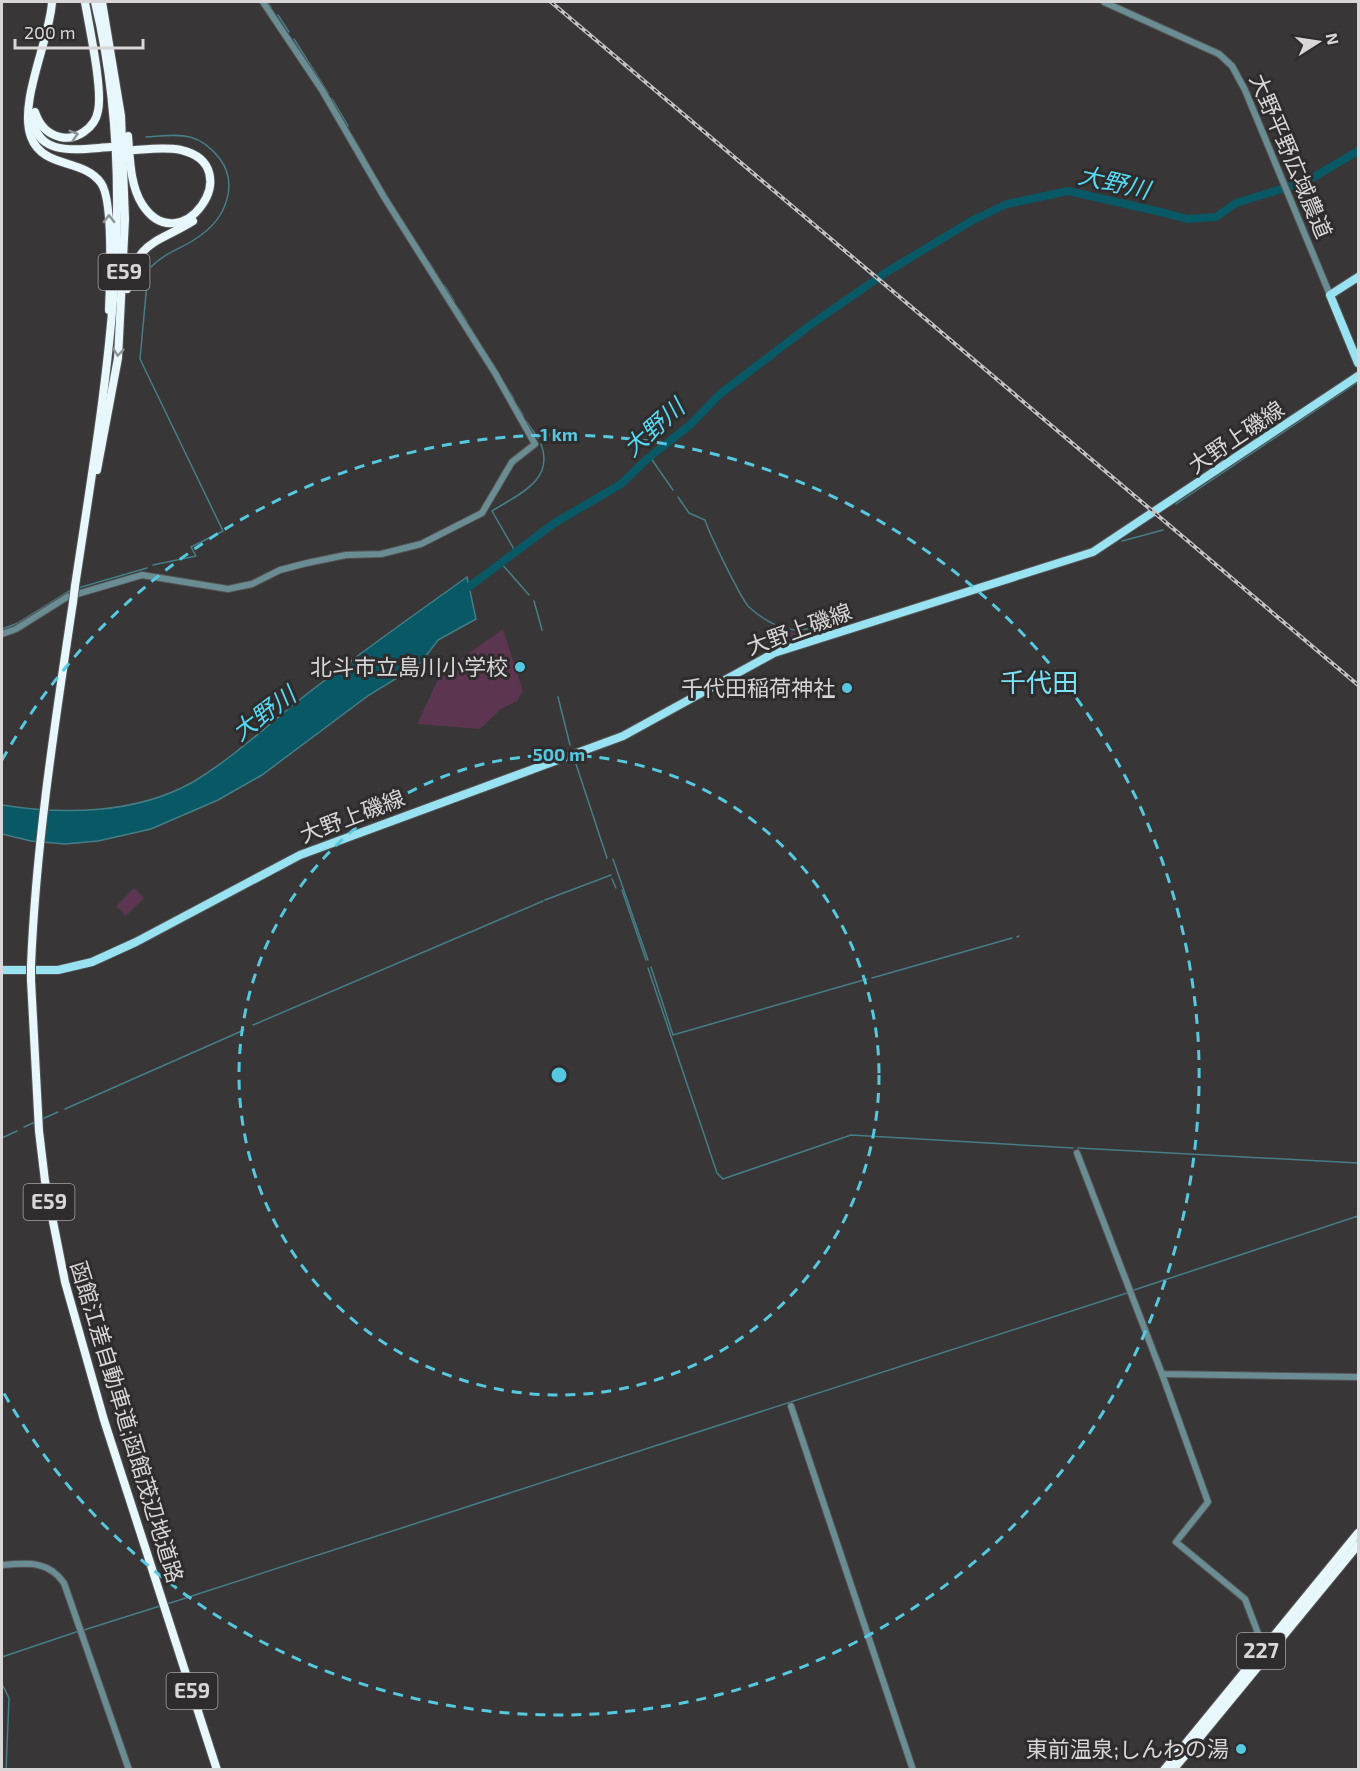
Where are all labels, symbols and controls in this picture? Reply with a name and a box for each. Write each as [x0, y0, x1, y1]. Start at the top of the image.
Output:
scale bar [15, 12, 142, 50]
north arrow [1288, 12, 1348, 72]
text: 200 m [24, 21, 76, 43]
text: N [1323, 31, 1344, 46]
street label: 大野平野広域農道 [1246, 70, 1338, 242]
one-way arrow [68, 130, 79, 142]
water label: 大野川 [1076, 159, 1156, 204]
one-way arrow [102, 215, 115, 224]
road number: E59 [98, 254, 150, 290]
one-way arrow [112, 347, 125, 357]
water label: 大野川 [617, 390, 692, 462]
street label: 大野上磯線 [1183, 395, 1288, 478]
text: 1 km [540, 423, 578, 445]
street label: 大野上磯線 [743, 597, 855, 659]
place label: 北斗市立島川小学校 [310, 653, 508, 679]
marker: 北斗市立島川小学校 [513, 660, 527, 674]
district label: 千代田 [1000, 666, 1078, 697]
place label: 千代田稲荷神社 [681, 674, 835, 700]
water label: 大野川 [226, 678, 303, 746]
marker: 千代田稲荷神社 [840, 681, 854, 695]
text: 500 m [533, 743, 585, 765]
street label: 大野上磯線 [296, 783, 408, 847]
centre of rings [549, 1065, 569, 1085]
road number: E59 [23, 1184, 74, 1220]
street label: 函館江差自動車道;函館茂辺地道路 [67, 1258, 189, 1586]
road number: 227 [1237, 1633, 1285, 1669]
road number: E59 [166, 1673, 218, 1709]
place label: 東前温泉;しんわの湯 [1026, 1735, 1229, 1761]
marker: 東前温泉;しんわの湯 [1234, 1742, 1248, 1756]

